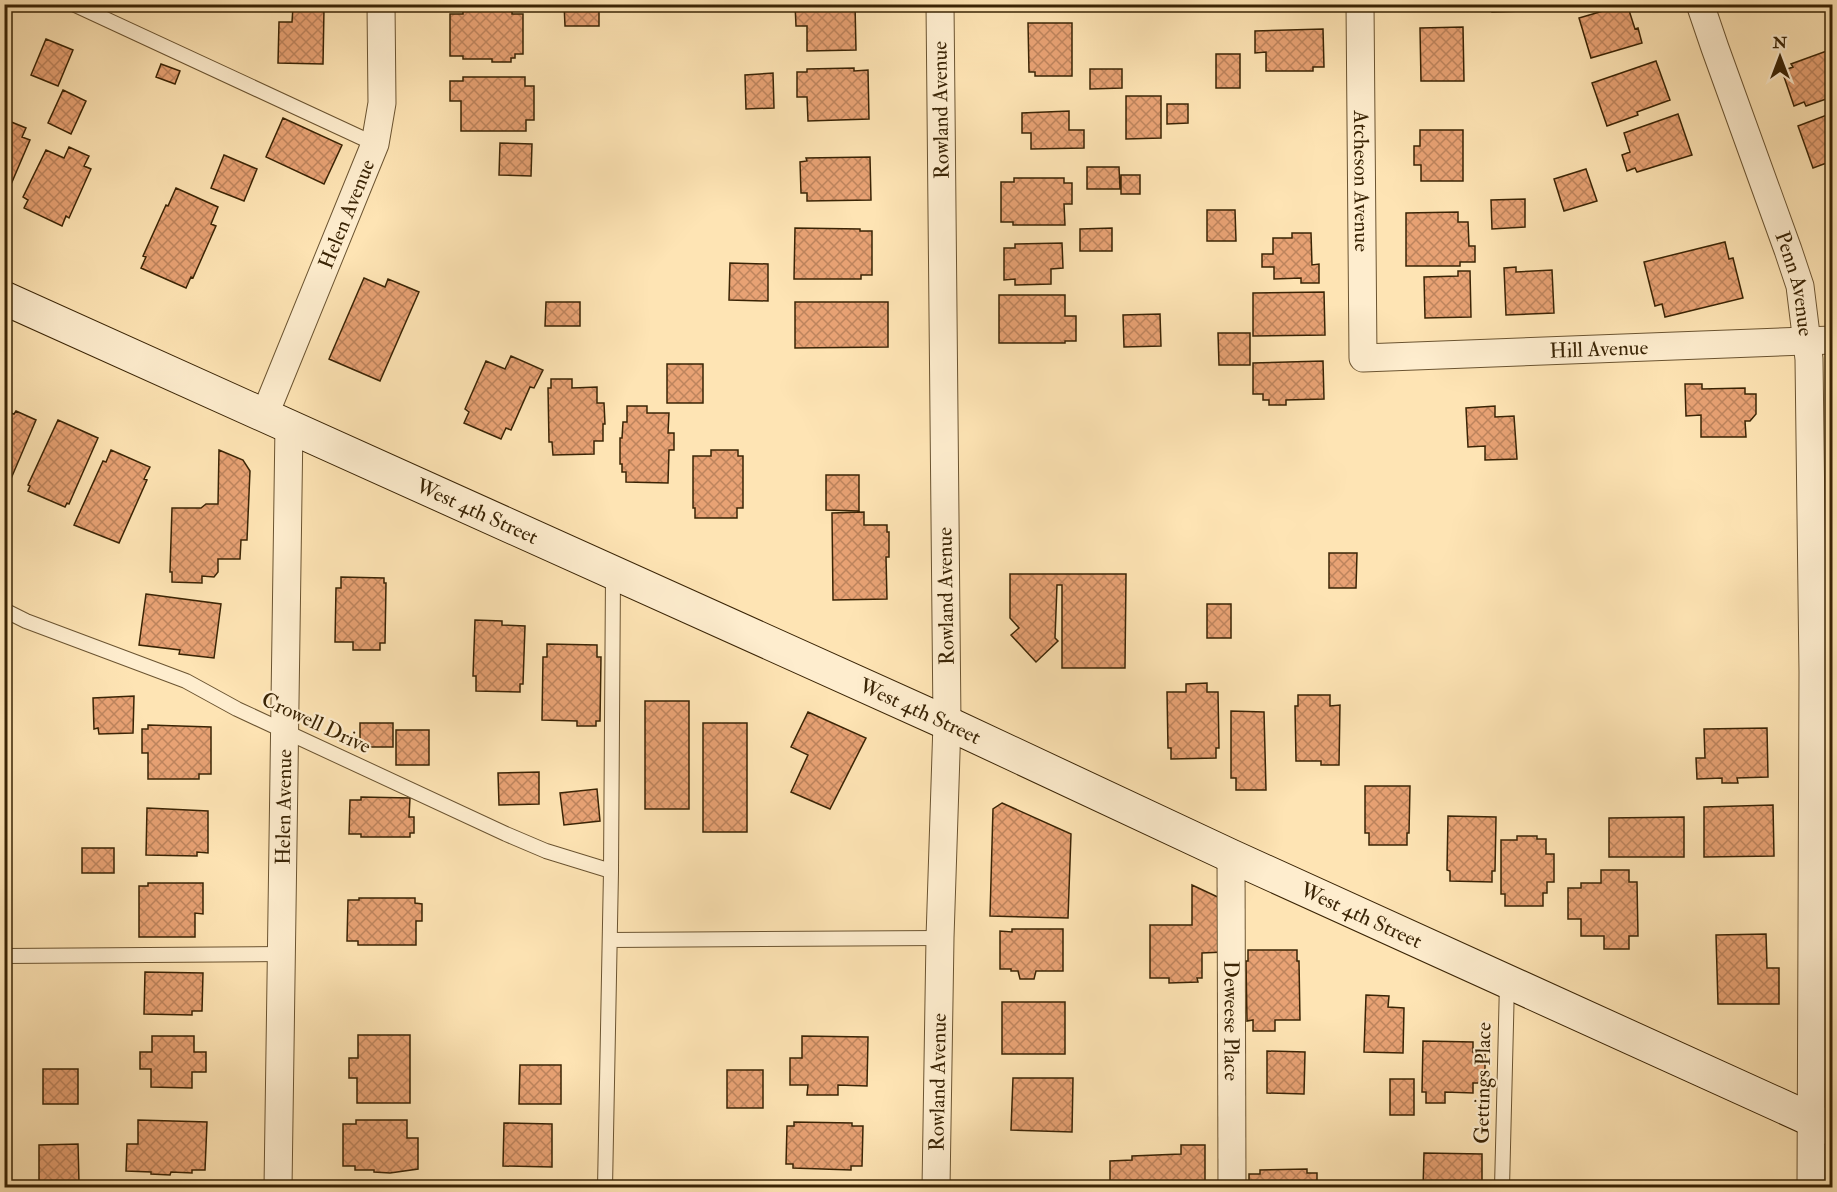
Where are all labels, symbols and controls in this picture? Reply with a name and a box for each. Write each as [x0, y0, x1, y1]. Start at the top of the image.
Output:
north arrow [1750, 27, 1810, 87]
text: N [1772, 33, 1788, 53]
street label: Rowland Avenue [926, 41, 956, 179]
street label: Atcheson Avenue [1347, 109, 1376, 252]
street label: Helen Avenue [312, 155, 381, 273]
street label: Penn Avenue [1769, 228, 1820, 338]
street label: Hill Avenue [1549, 334, 1649, 364]
street label: West 4th Street [411, 472, 543, 551]
street label: Rowland Avenue [931, 527, 961, 665]
street label: West 4th Street [854, 671, 986, 751]
street label: Crowell Drive [257, 686, 375, 760]
street label: Helen Avenue [269, 749, 298, 865]
street label: West 4th Street [1295, 875, 1427, 955]
street label: Deweese Place [1218, 961, 1245, 1081]
street label: Rowland Avenue [923, 1013, 952, 1151]
street label: Gettings Place [1468, 1022, 1498, 1144]

